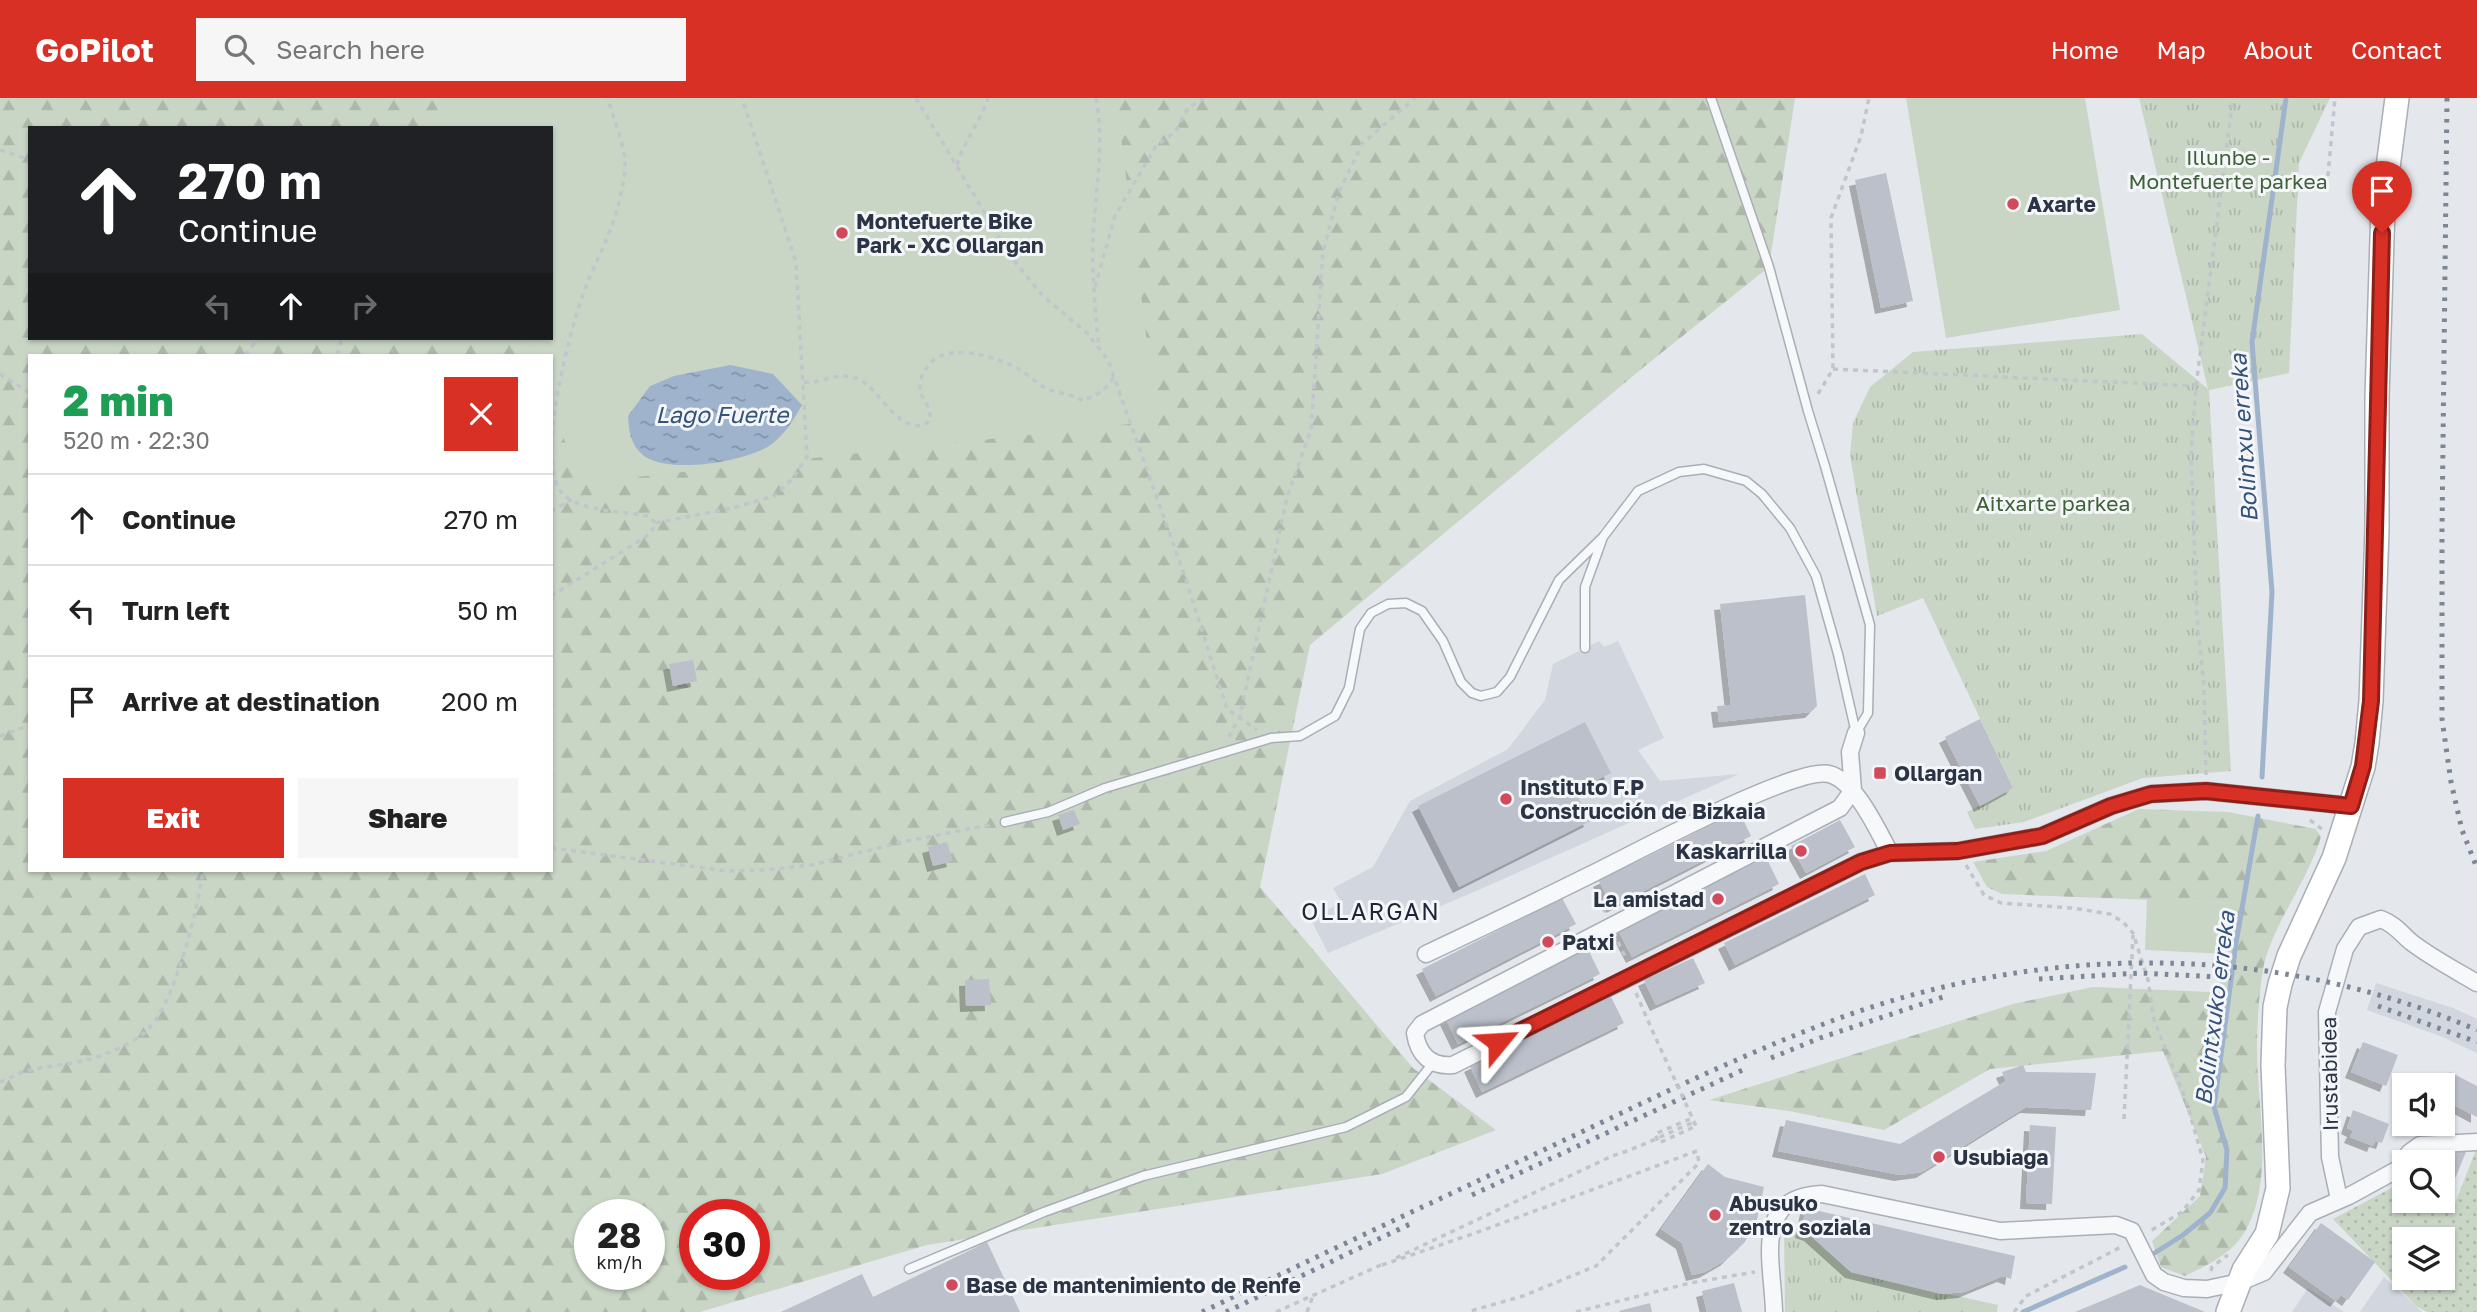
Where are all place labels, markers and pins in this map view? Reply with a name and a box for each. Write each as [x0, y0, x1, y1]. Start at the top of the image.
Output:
pin [2352, 161, 2412, 233]
place label: Axarte [2027, 191, 2096, 217]
marker: Axarte [2005, 196, 2021, 212]
place label: Montefuerte Bike Park - XC Ollargan [856, 208, 1044, 258]
marker: Montefuerte Bike Park - XC Ollargan [834, 225, 850, 241]
place label: Ollargan [1894, 760, 1982, 786]
marker: Ollargan [1872, 765, 1888, 781]
place label: Instituto F.P Construcción de Bizkaia [1520, 774, 1765, 824]
marker: Instituto F.P Construcción de Bizkaia [1498, 791, 1514, 807]
place label: Kaskarrilla [1676, 838, 1787, 864]
marker: Kaskarrilla [1793, 843, 1809, 859]
place label: La amistad [1593, 886, 1704, 912]
marker: La amistad [1710, 891, 1726, 907]
place label: Patxi [1562, 929, 1615, 955]
marker: Patxi [1540, 934, 1556, 950]
place label: Usubiaga [1953, 1144, 2049, 1170]
marker: Usubiaga [1931, 1149, 1947, 1165]
place label: Abusuko zentro soziala [1729, 1190, 1871, 1240]
marker: Abusuko zentro soziala [1707, 1207, 1723, 1223]
place label: Base de mantenimiento de Renfe [966, 1272, 1301, 1298]
marker: Base de mantenimiento de Renfe [944, 1277, 960, 1293]

